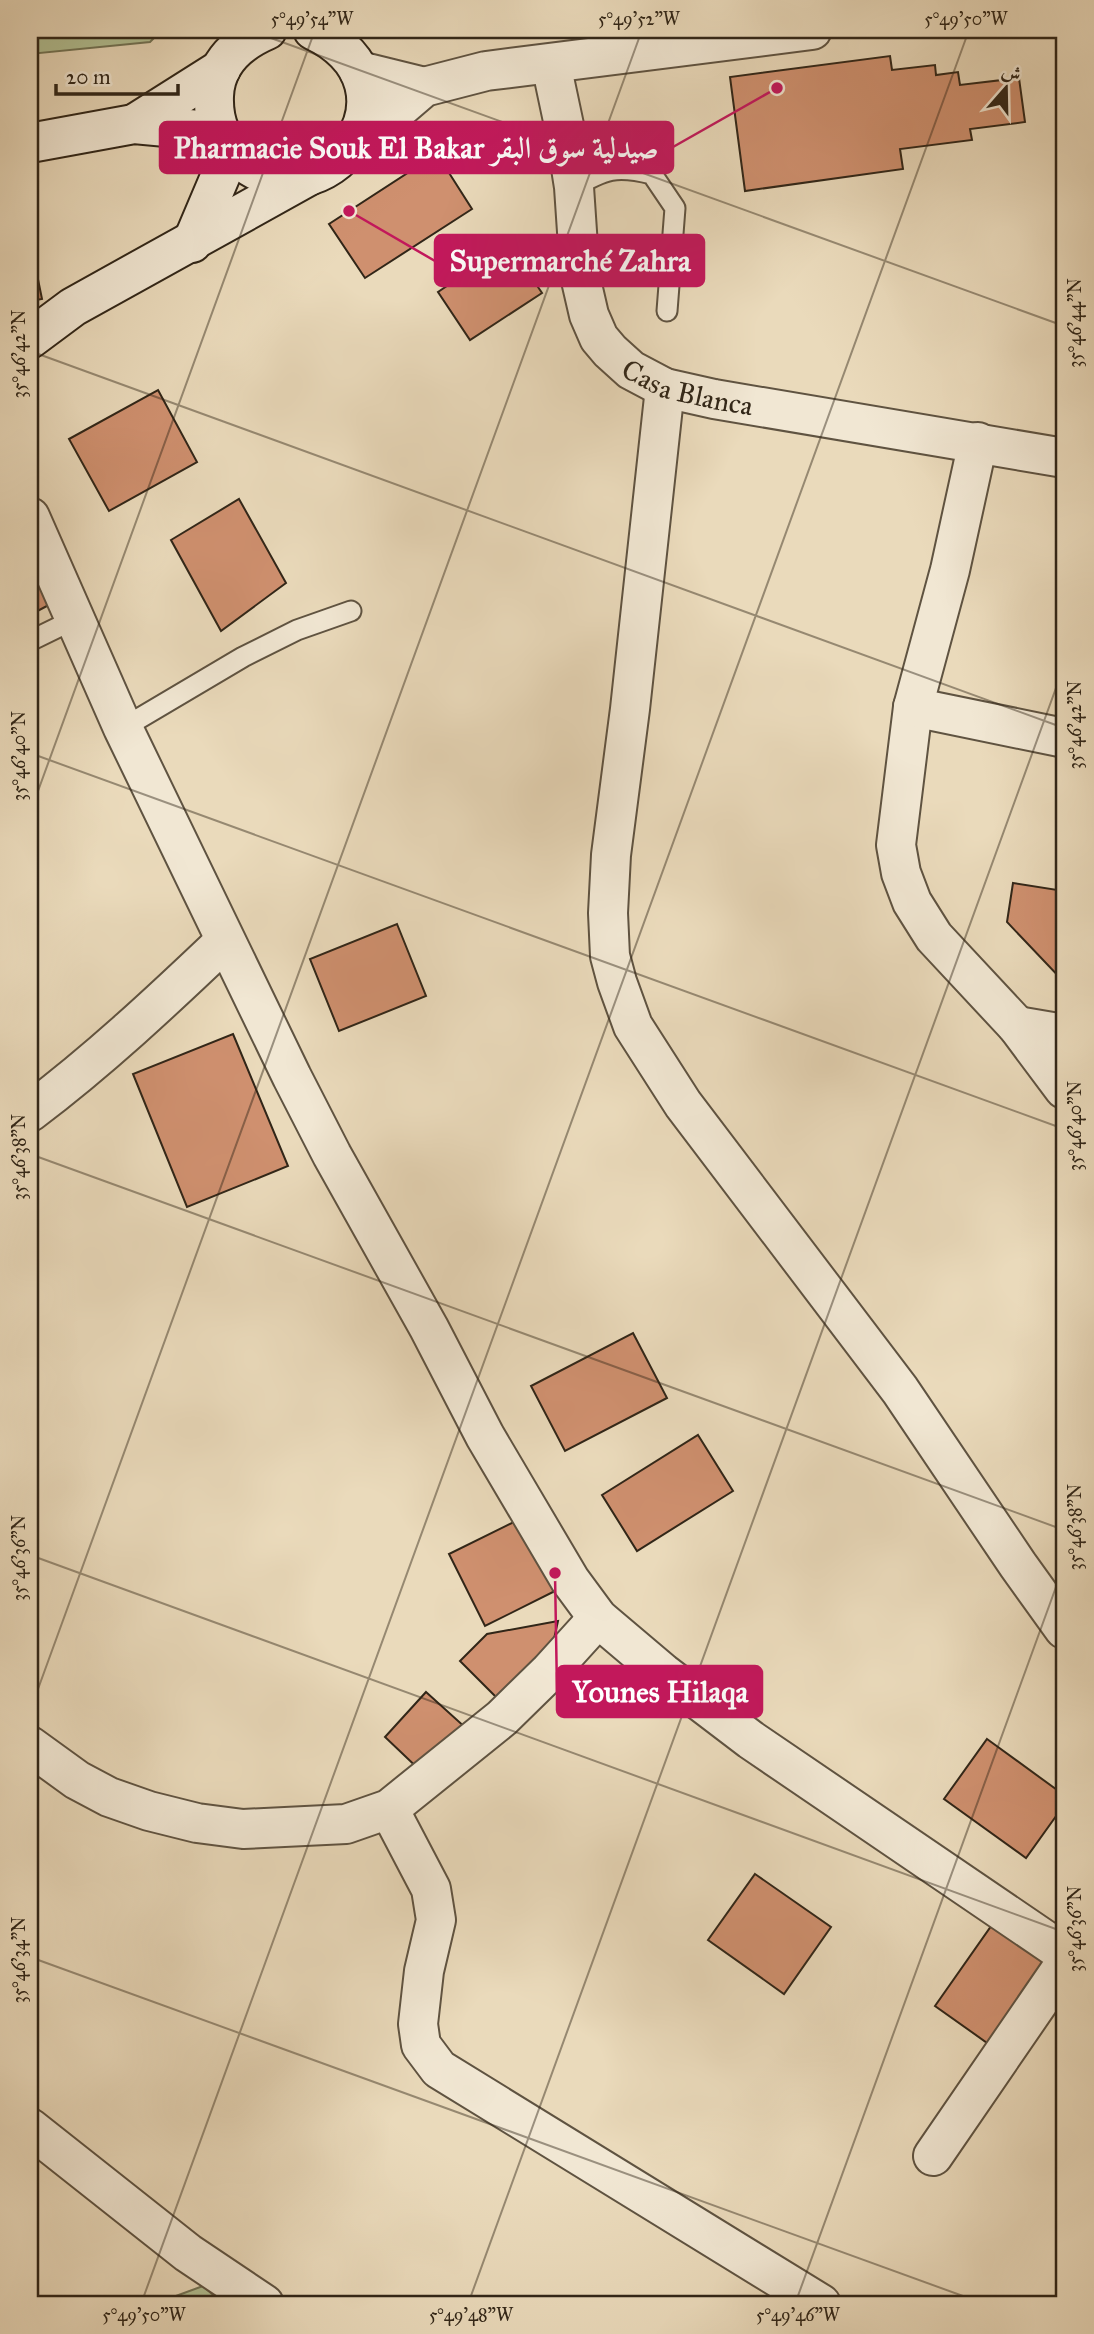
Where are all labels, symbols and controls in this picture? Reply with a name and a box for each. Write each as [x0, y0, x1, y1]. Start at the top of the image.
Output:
text: 5°49'54"W [271, 8, 354, 30]
text: 5°49'52"W [598, 8, 681, 30]
text: 5°49'50"W [924, 8, 1009, 30]
scale bar [56, 52, 178, 96]
north arrow [972, 52, 1042, 122]
text: ش [999, 58, 1024, 87]
text: 20 m [66, 64, 111, 90]
callout: Pharmacie Souk El Bakar صيدلية سوق البقر [160, 122, 673, 173]
text: Pharmacie Souk El Bakar صيدلية سوق البقر [173, 130, 659, 167]
callout: Supermarché Zahra [435, 235, 704, 286]
text: Supermarché Zahra [449, 243, 692, 279]
text: 35°46'44"N [1064, 278, 1086, 368]
text: 35°46'42"N [8, 310, 30, 398]
street label: Casa Blanca [616, 351, 756, 423]
text: 35°46'42"N [1064, 681, 1086, 769]
text: 35°46'40"N [8, 711, 30, 801]
text: 35°46'40"N [1064, 1081, 1086, 1171]
text: 35°46'38"N [8, 1114, 30, 1200]
text: 35°46'38"N [1064, 1484, 1086, 1570]
text: 35°46'36"N [8, 1515, 30, 1601]
callout: Younes Hilaqa [557, 1666, 762, 1717]
text: Younes Hilaqa [571, 1674, 750, 1710]
text: 35°46'36"N [1064, 1886, 1086, 1972]
text: 35°46'34"N [8, 1917, 30, 2003]
text: 5°49'50"W [102, 2304, 187, 2326]
text: 5°49'48"W [429, 2304, 514, 2326]
text: 5°49'46"W [756, 2304, 841, 2326]

